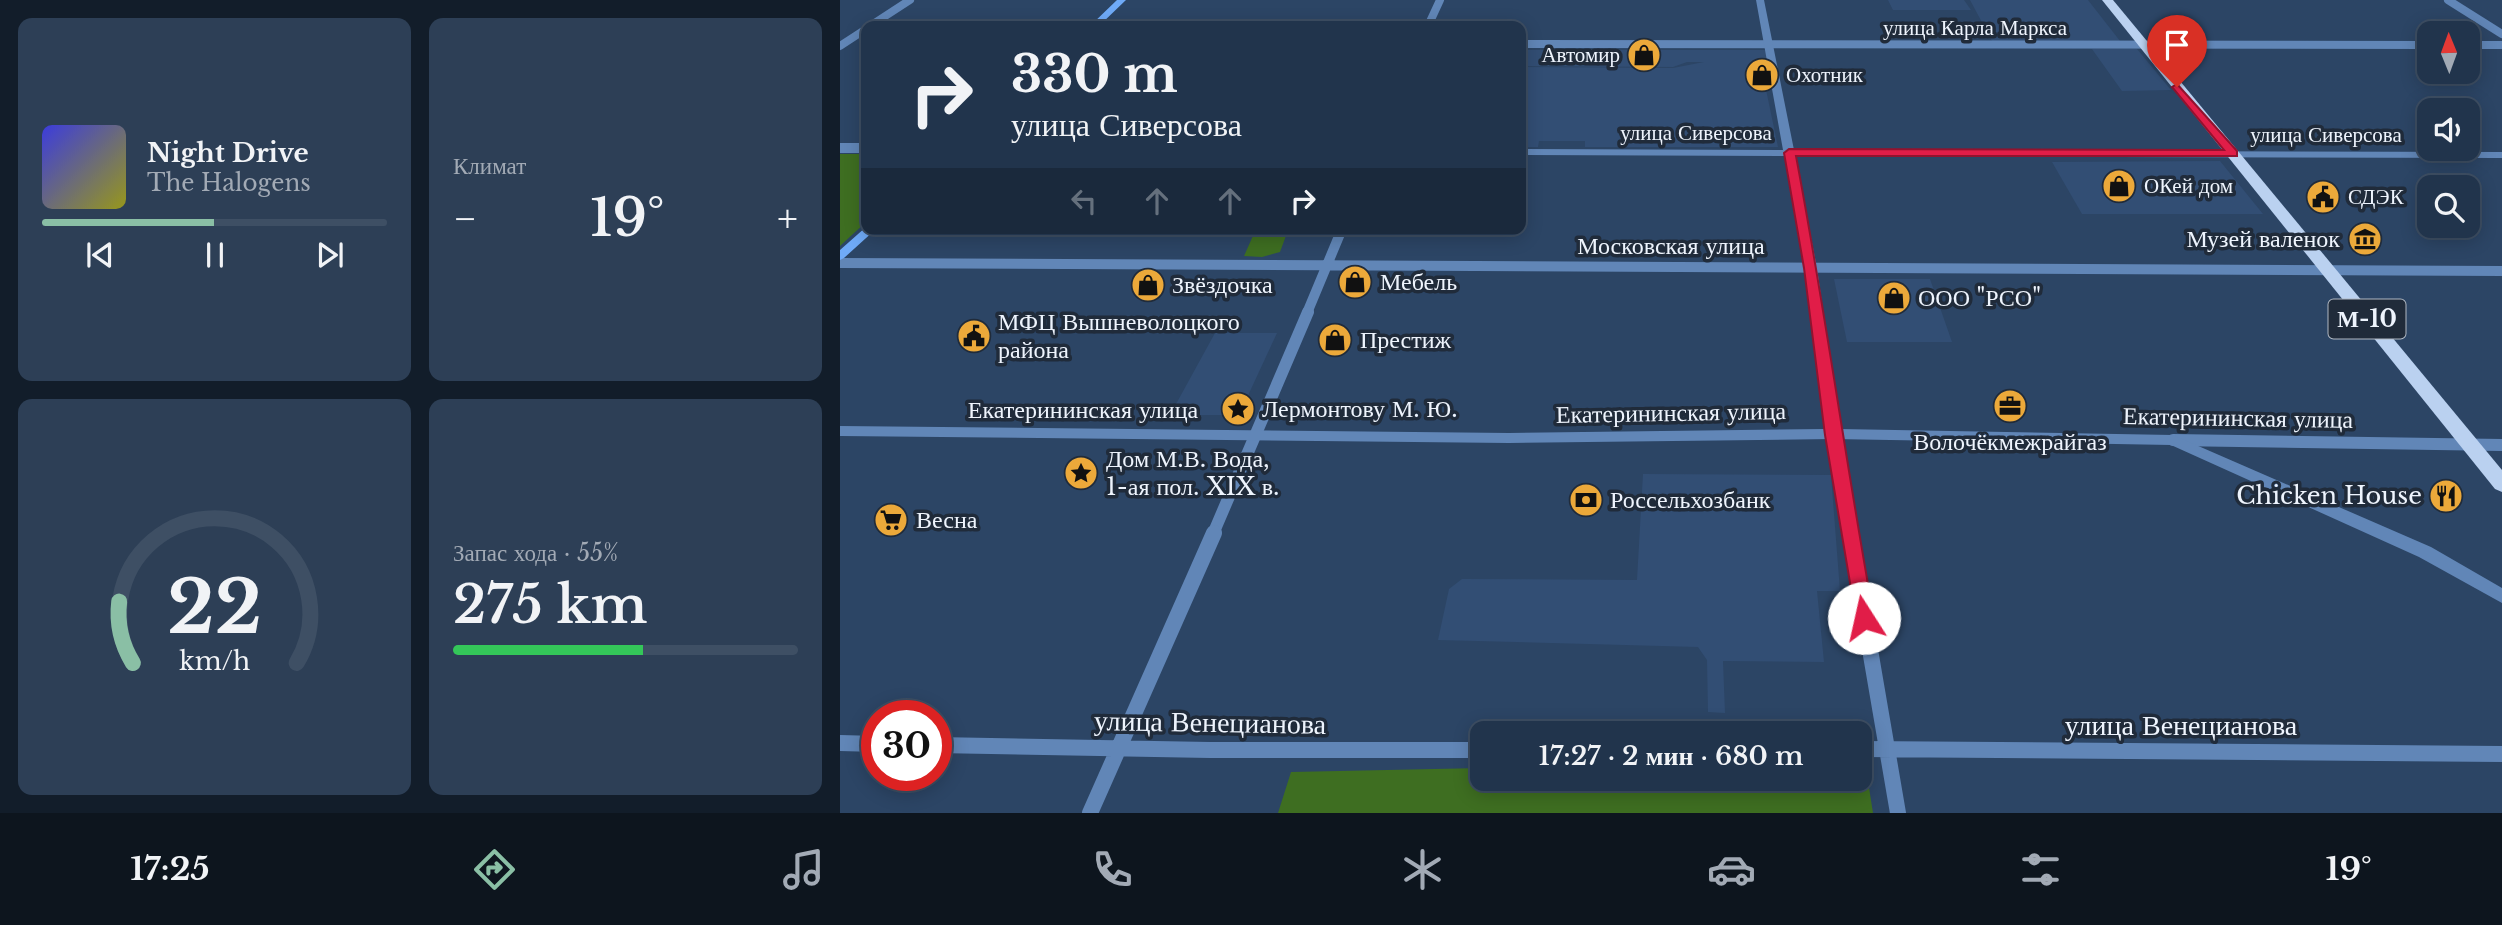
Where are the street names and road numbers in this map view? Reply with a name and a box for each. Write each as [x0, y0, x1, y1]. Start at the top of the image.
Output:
street label: улица Карла Маркса [1883, 15, 2068, 41]
street label: улица Сиверсова [1620, 120, 1772, 146]
street label: улица Сиверсова [2250, 122, 2402, 148]
street label: Московская улица [1577, 231, 1765, 260]
road number: М-10 [2328, 300, 2406, 338]
street label: Екатерининская улица [968, 395, 1198, 424]
street label: Екатерининская улица [1556, 396, 1787, 429]
street label: Екатерининская улица [2123, 401, 2354, 434]
street label: улица Венецианова [1094, 703, 1327, 742]
street label: улица Венецианова [2065, 708, 2298, 743]

